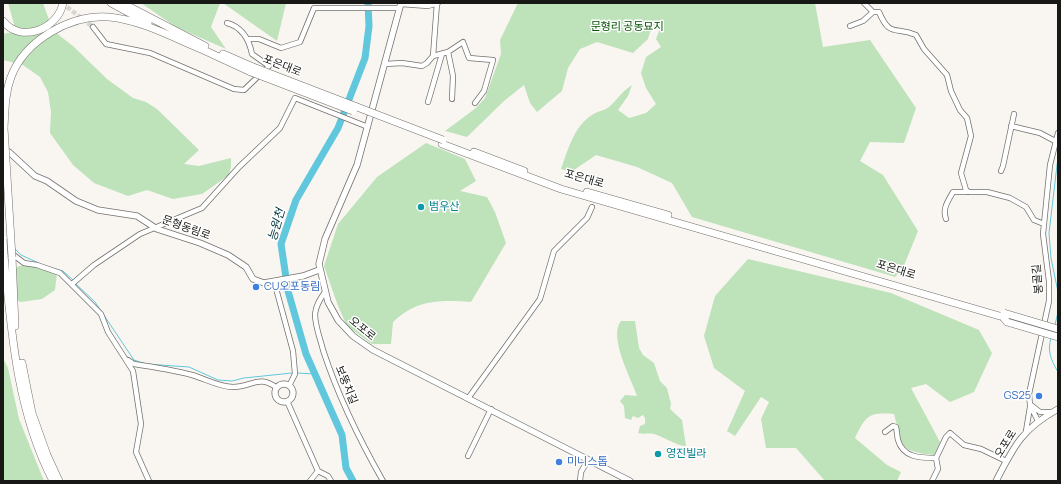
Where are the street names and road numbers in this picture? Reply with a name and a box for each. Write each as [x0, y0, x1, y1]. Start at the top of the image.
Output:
street label: 포은대로 [261, 53, 303, 79]
street label: 포은대로 [563, 167, 605, 191]
street label: 문형동림로 [160, 213, 212, 243]
street label: 포은대로 [875, 258, 917, 282]
street label: 봉골길 [1030, 263, 1046, 295]
street label: 오포로 [346, 314, 378, 344]
street label: 보뚱치길 [332, 364, 360, 406]
street label: 오포로 [992, 428, 1020, 460]

